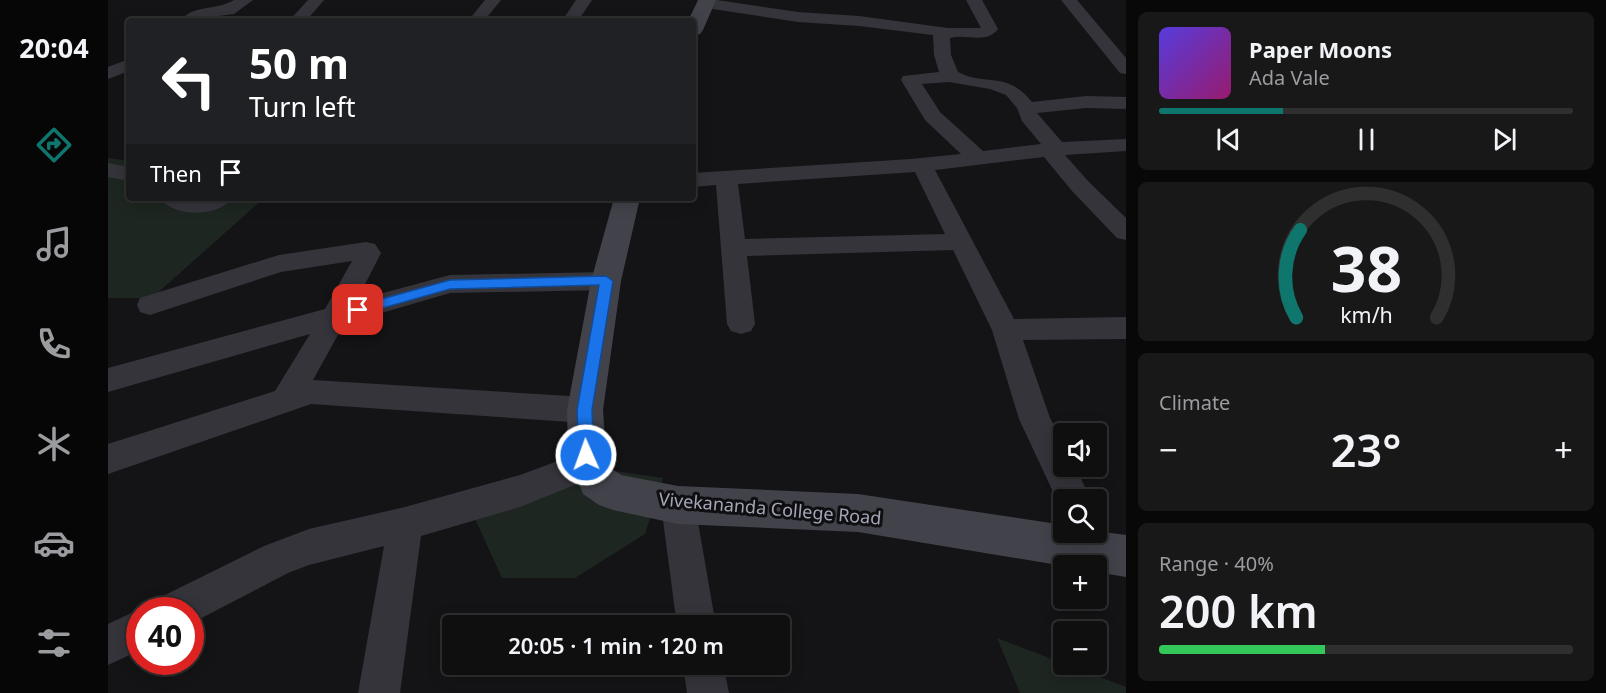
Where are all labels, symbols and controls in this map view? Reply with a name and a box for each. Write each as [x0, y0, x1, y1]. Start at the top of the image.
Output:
text: 20:04 [19, 29, 89, 66]
text: 50 m [249, 34, 349, 91]
text: Paper Moons [1249, 34, 1392, 64]
icon: left [150, 42, 228, 120]
text: Ada Vale [1249, 64, 1330, 91]
text: Turn left [249, 88, 355, 125]
icon: previous [1212, 123, 1245, 156]
icon: pause [1350, 123, 1383, 156]
icon: next [1488, 123, 1521, 156]
icon: directions [33, 124, 75, 166]
icon: arrive [214, 156, 247, 189]
text: Then [150, 158, 202, 188]
icon: music [33, 223, 75, 265]
text: 38 [1330, 226, 1402, 311]
pin [332, 284, 383, 335]
icon: arrive [341, 293, 374, 326]
text: km/h [1340, 301, 1392, 330]
icon: phone [33, 323, 75, 365]
text: Climate [1159, 389, 1230, 416]
text: 23° [1331, 419, 1401, 480]
icon: climate [33, 423, 75, 465]
position arrow [554, 423, 618, 487]
map controls [1053, 423, 1107, 675]
button: sound [1053, 423, 1107, 477]
text: − [1159, 427, 1178, 472]
text: + [1554, 427, 1573, 472]
street label: Vivekananda College Road [658, 486, 882, 530]
button: search [1053, 489, 1107, 543]
icon: car [33, 522, 75, 564]
text: Range · 40% [1159, 550, 1274, 577]
button: + [1053, 555, 1107, 609]
text: 200 km [1159, 580, 1318, 641]
speed limit sign: 40 [126, 597, 204, 675]
button: − [1053, 621, 1107, 675]
icon: filters [33, 622, 75, 664]
text: 20:05 · 1 min · 120 m [508, 630, 724, 660]

